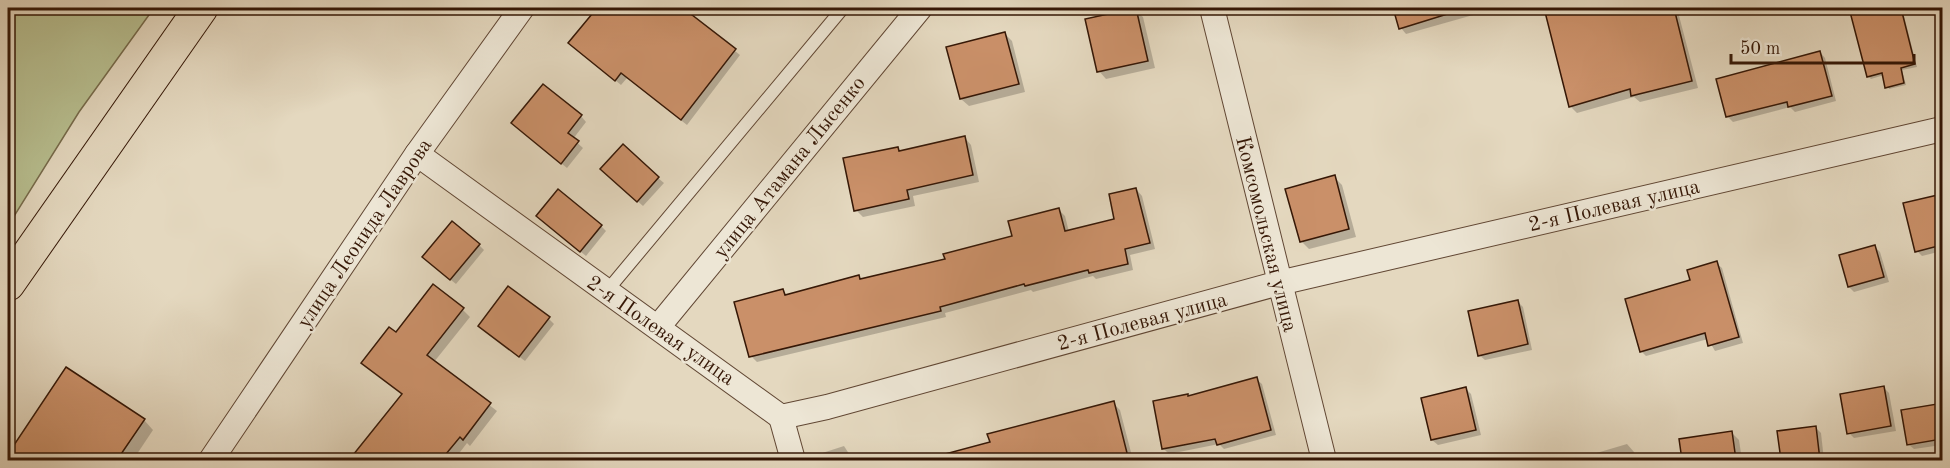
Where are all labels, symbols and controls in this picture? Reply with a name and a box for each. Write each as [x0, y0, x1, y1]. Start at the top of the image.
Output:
scale bar [1731, 27, 1914, 65]
text: 50 m [1740, 40, 1780, 58]
street label: улица Атамана Лысенко [710, 73, 870, 263]
street label: Комсомольская улица [1231, 134, 1300, 334]
street label: улица Леонида Лаврова [294, 135, 437, 333]
street label: 2-я Полевая улица [1527, 177, 1702, 236]
street label: 2-я Полевая улица [582, 272, 738, 390]
street label: 2-я Полевая улица [1055, 290, 1230, 355]

